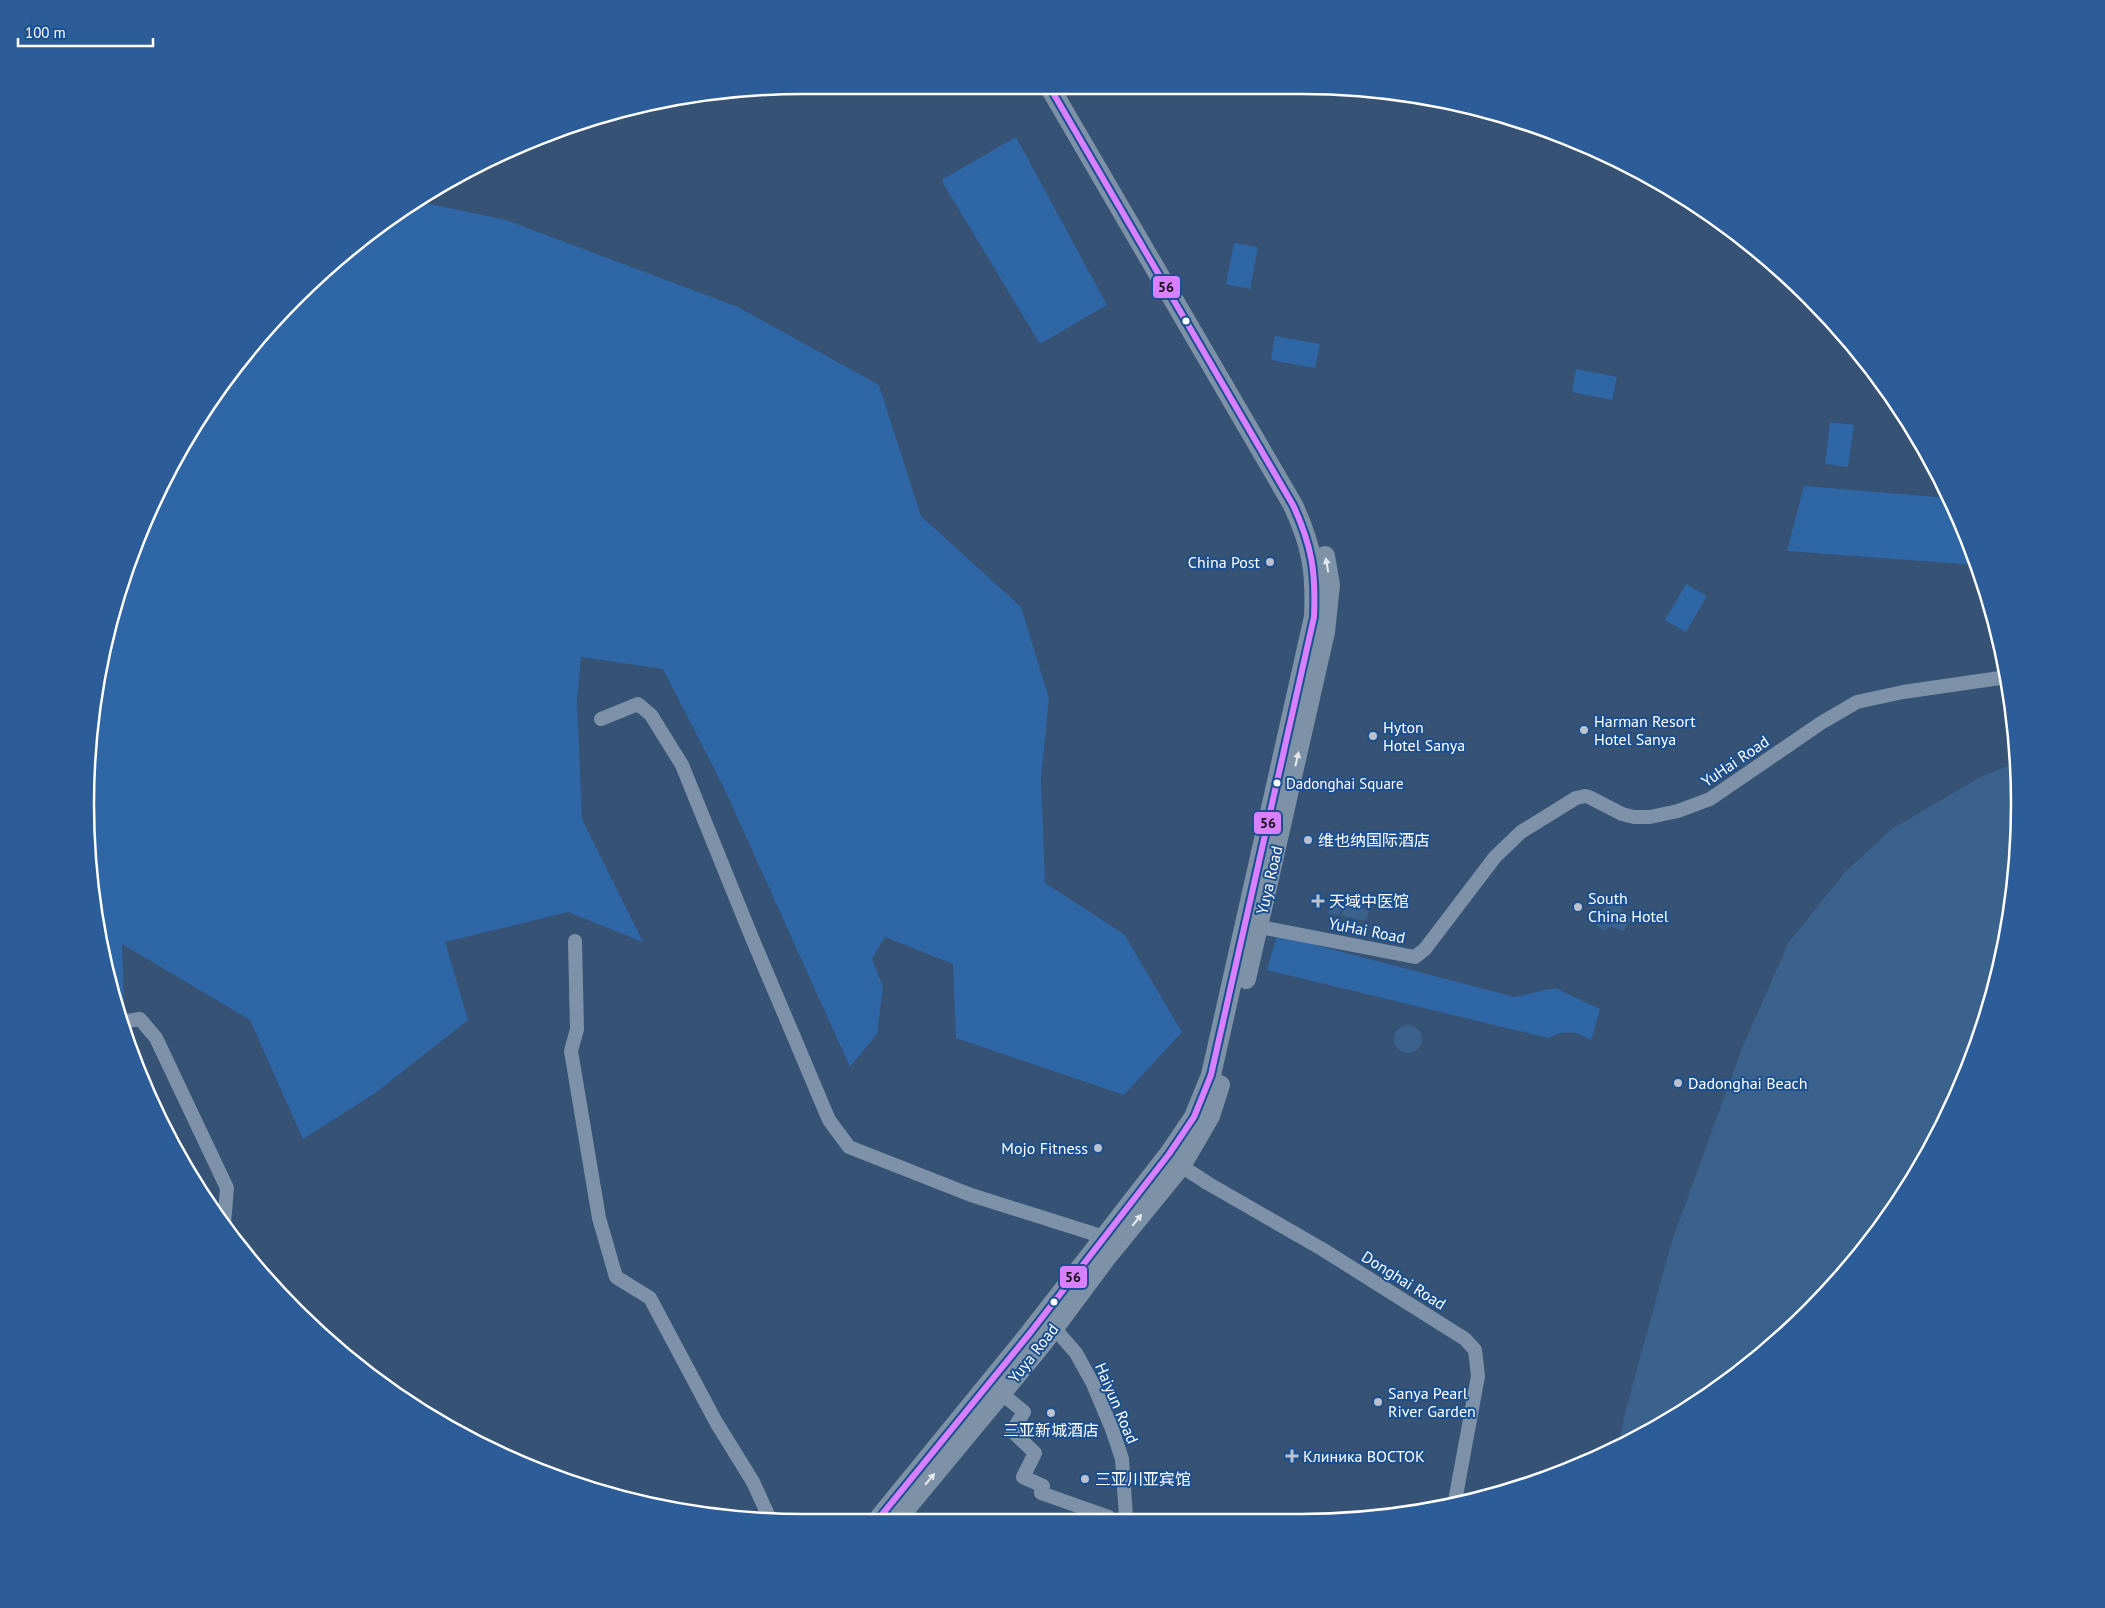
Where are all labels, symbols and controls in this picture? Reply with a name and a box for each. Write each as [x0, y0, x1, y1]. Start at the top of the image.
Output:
scale bar [18, 15, 152, 47]
text: 100 m [25, 23, 66, 42]
line badge: 56 [1152, 275, 1181, 299]
text: 56 [1158, 278, 1174, 296]
unlabelled marker [1181, 316, 1191, 326]
place label: China Post [1188, 552, 1261, 572]
marker: China Post [1264, 556, 1276, 568]
one-way arrow [1322, 557, 1330, 573]
place label: Harman Resort Hotel Sanya [1594, 711, 1696, 749]
place label: Hyton Hotel Sanya [1383, 717, 1465, 755]
marker: Harman Resort Hotel Sanya [1578, 724, 1590, 736]
marker: Hyton Hotel Sanya [1367, 730, 1379, 742]
street label: YuHai Road [1697, 731, 1773, 791]
one-way arrow [1293, 751, 1301, 766]
place label: Dadonghai Square [1286, 774, 1404, 793]
marker: Dadonghai Square [1272, 778, 1282, 788]
line badge: 56 [1253, 811, 1282, 835]
text: 56 [1260, 814, 1276, 832]
place label: 维也纳国际酒店 [1318, 830, 1430, 850]
marker: 维也纳国际酒店 [1302, 834, 1314, 846]
street label: Yuya Road [1251, 844, 1287, 916]
place label: South China Hotel [1588, 888, 1669, 926]
place label: 天域中医馆 [1329, 891, 1409, 911]
marker: 天域中医馆 [1311, 894, 1325, 908]
marker: South China Hotel [1572, 901, 1584, 913]
street label: YuHai Road [1327, 913, 1407, 947]
place label: Dadonghai Beach [1688, 1073, 1808, 1093]
marker: Dadonghai Beach [1672, 1077, 1684, 1089]
place label: Mojo Fitness [1001, 1138, 1088, 1158]
marker: Mojo Fitness [1092, 1142, 1104, 1154]
one-way arrow [1131, 1213, 1142, 1226]
street label: Donghai Road [1358, 1246, 1450, 1314]
line badge: 56 [1059, 1265, 1088, 1289]
text: 56 [1065, 1268, 1081, 1286]
unlabelled marker [1049, 1297, 1059, 1307]
street label: Yuya Road [1004, 1319, 1062, 1387]
street label: Haiyun Road [1091, 1360, 1143, 1446]
place label: Sanya Pearl River Garden [1388, 1383, 1476, 1421]
marker: Sanya Pearl River Garden [1372, 1396, 1384, 1408]
marker: 三亚新城酒店 [1045, 1407, 1057, 1419]
place label: 三亚新城酒店 [1003, 1420, 1099, 1440]
place label: Клиника ВОСТОК [1303, 1446, 1425, 1466]
marker: Клиника ВОСТОК [1285, 1449, 1299, 1463]
place label: 三亚川亚宾馆 [1095, 1469, 1191, 1489]
one-way arrow [924, 1473, 935, 1486]
marker: 三亚川亚宾馆 [1079, 1473, 1091, 1485]

